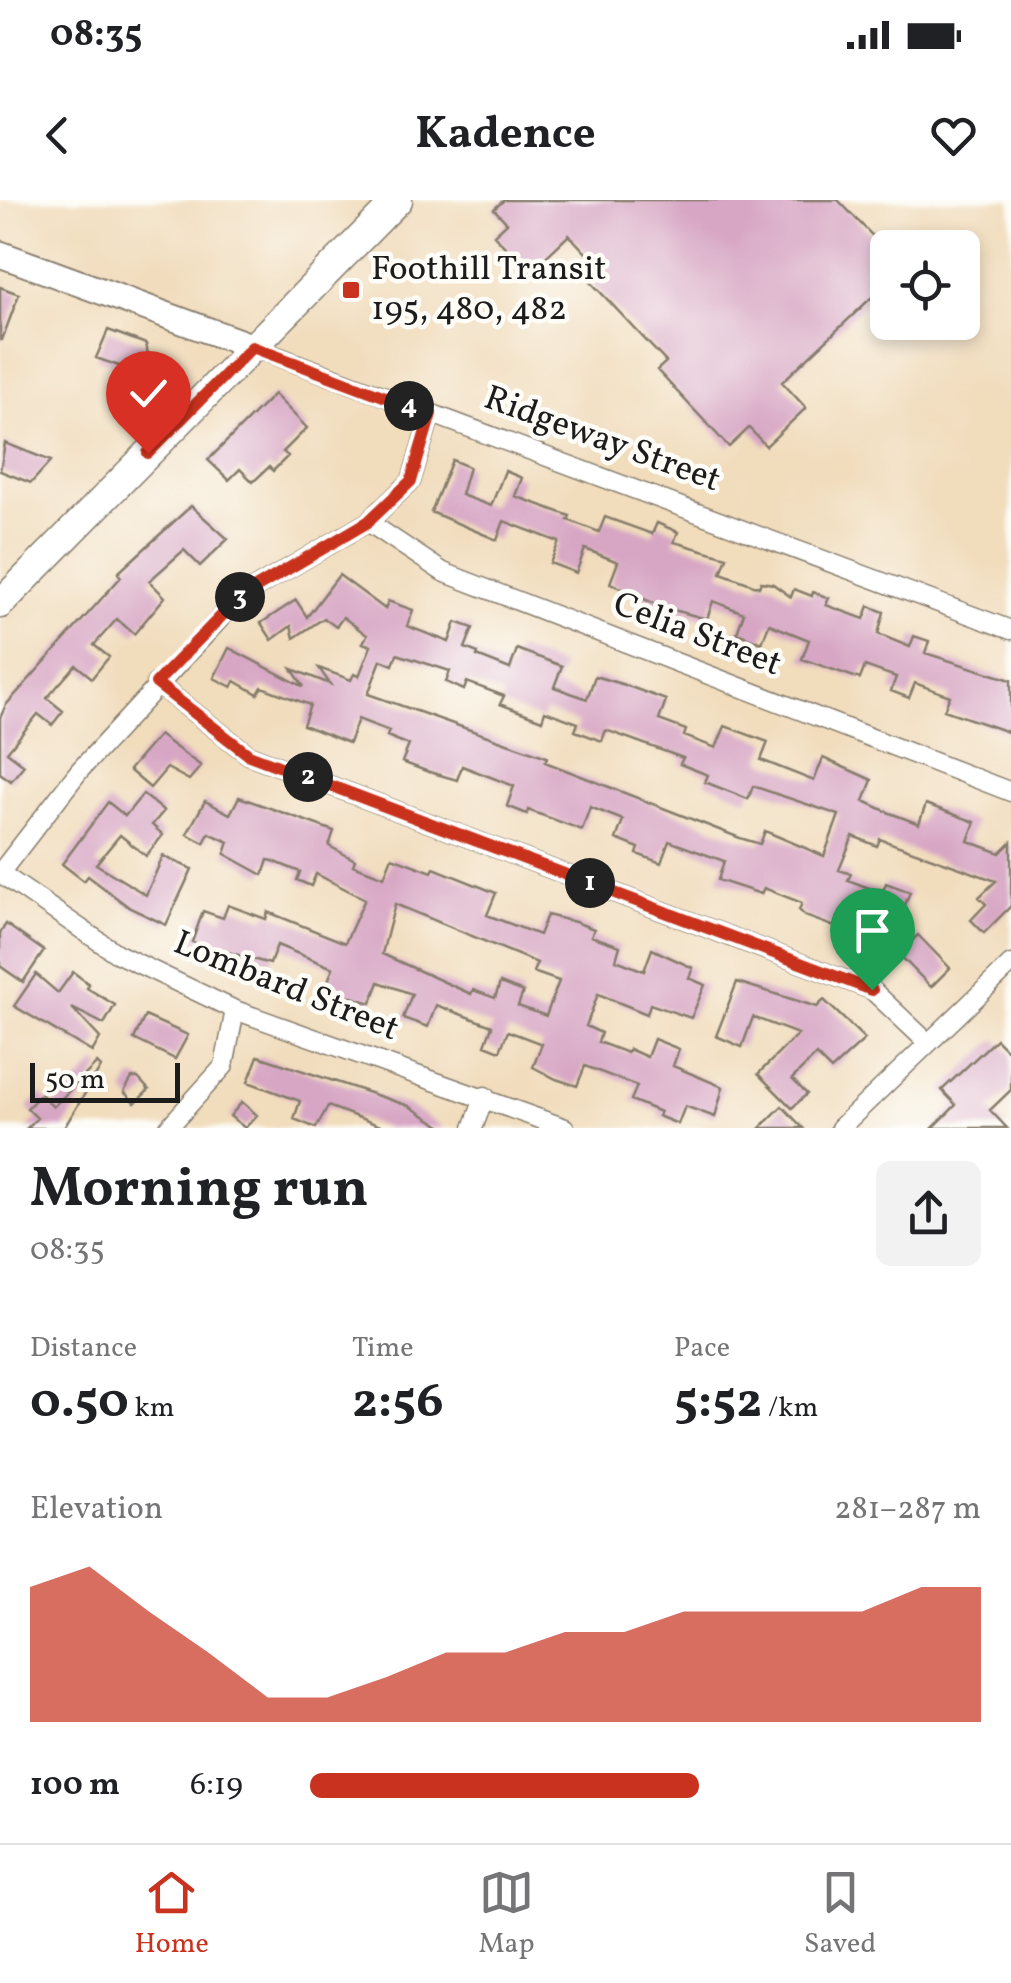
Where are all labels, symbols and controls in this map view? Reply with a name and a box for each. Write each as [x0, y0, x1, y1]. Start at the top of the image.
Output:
text: 08:35 [50, 9, 143, 62]
text: Kadence [415, 104, 596, 167]
icon: back [30, 108, 85, 163]
icon: heart [926, 108, 981, 163]
map controls [870, 230, 980, 340]
button: locate [870, 230, 980, 340]
place label: Foothill Transit 195, 480, 482 [371, 246, 607, 334]
marker: Foothill Transit 195, 480, 482 [340, 279, 362, 301]
pin [106, 351, 191, 454]
icon: check [121, 366, 176, 421]
street label: Ridgeway Street [477, 375, 727, 505]
pin: 4 [384, 381, 434, 431]
text: 4 [401, 386, 417, 425]
pin: 3 [215, 572, 265, 622]
text: 3 [233, 577, 247, 616]
street label: Celia Street [606, 581, 788, 689]
pin: 2 [283, 752, 333, 802]
text: 2 [301, 757, 315, 796]
pin: 1 [565, 858, 615, 908]
text: 1 [584, 863, 596, 902]
pin [830, 888, 915, 991]
icon: arrive [845, 903, 900, 958]
street label: Lombard Street [166, 920, 406, 1054]
scale bar [30, 1058, 180, 1103]
text: 50 m [45, 1061, 105, 1100]
text: Morning run [30, 1153, 369, 1229]
button: share [876, 1161, 981, 1266]
text: 08:35 [30, 1229, 105, 1273]
text: Distance [30, 1329, 137, 1368]
text: Time [352, 1329, 413, 1368]
text: Pace [674, 1329, 730, 1368]
text: 0.50 [30, 1368, 129, 1438]
text: 2:56 [352, 1368, 444, 1438]
text: 5:52 [674, 1368, 762, 1438]
text: km [129, 1389, 175, 1428]
text: /km [762, 1389, 818, 1428]
text: Elevation [30, 1488, 163, 1532]
text: 281–287 m [834, 1488, 981, 1532]
text: 100 m [30, 1764, 120, 1808]
text: 6:19 [190, 1764, 243, 1808]
tab: Home [135, 1865, 209, 1964]
tab: Map [478, 1865, 534, 1964]
tab: Saved [804, 1865, 876, 1964]

